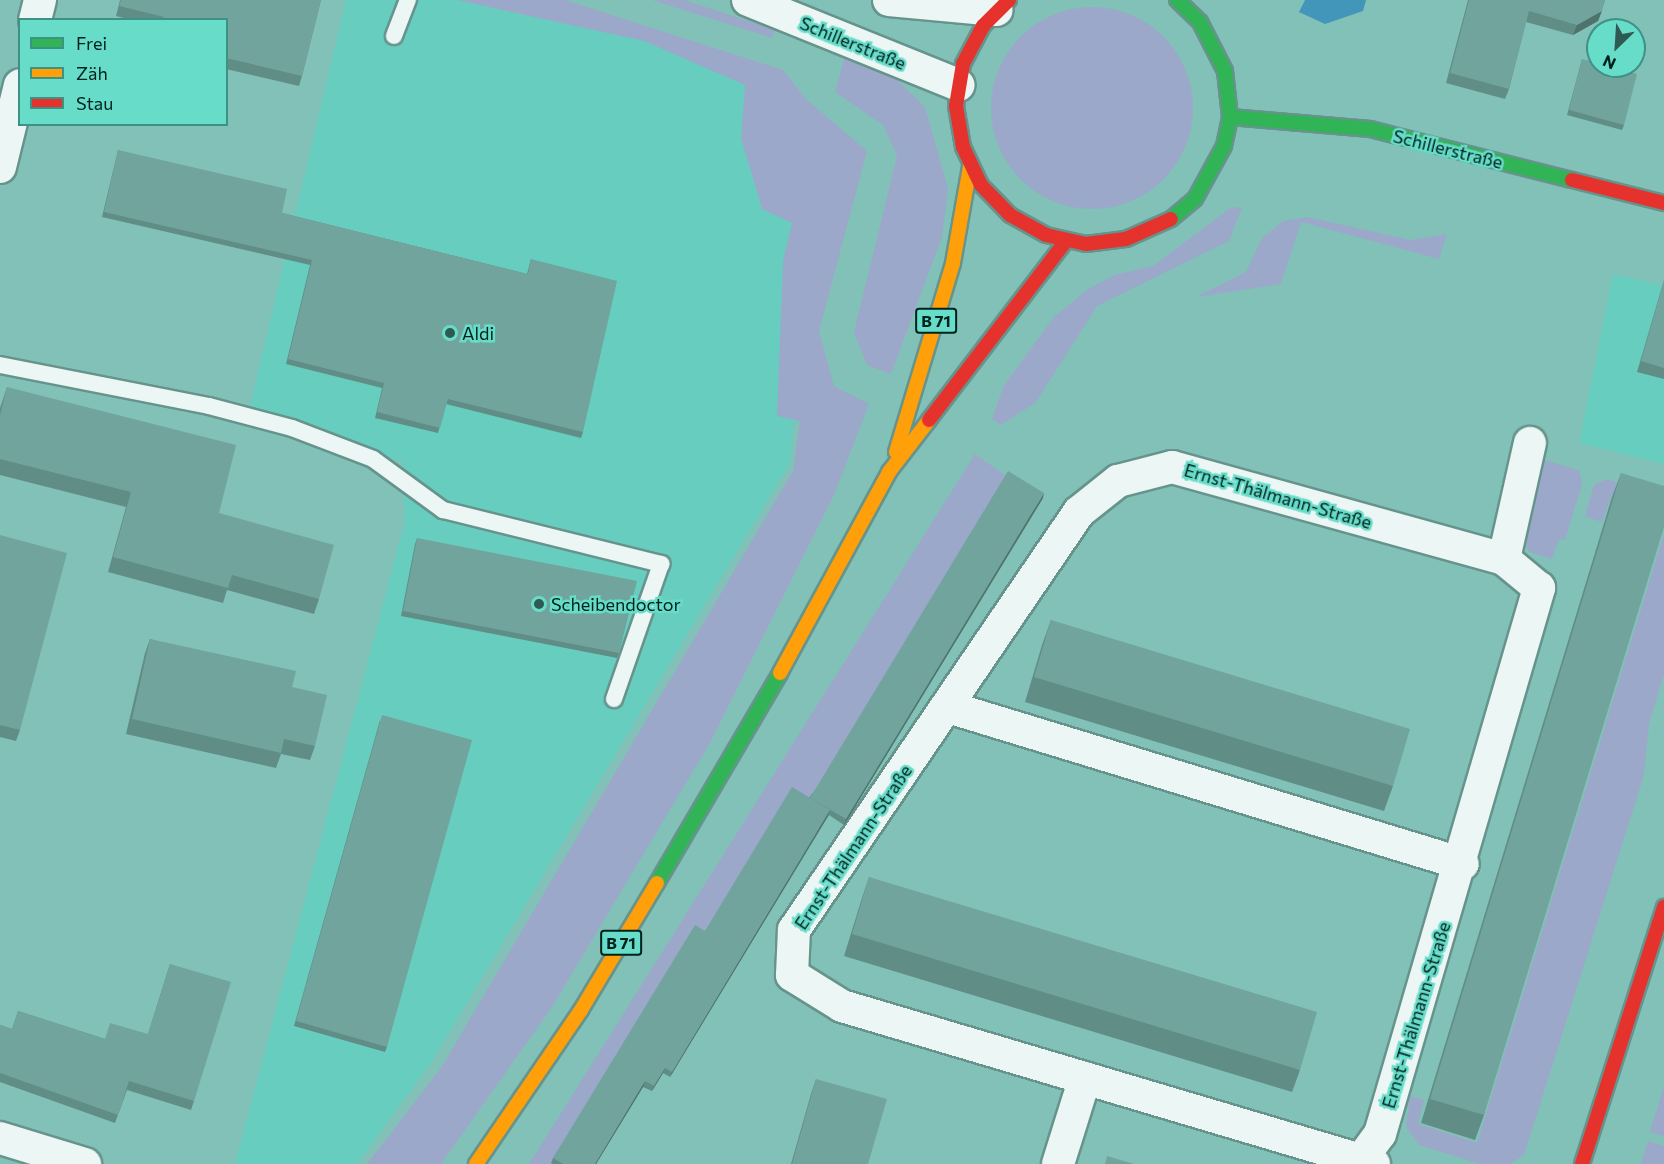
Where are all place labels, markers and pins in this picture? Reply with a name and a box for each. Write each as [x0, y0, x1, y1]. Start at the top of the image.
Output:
place label: Aldi [462, 322, 494, 344]
marker: Aldi [443, 326, 457, 340]
place label: Scheibendoctor [551, 593, 681, 615]
marker: Scheibendoctor [532, 597, 546, 611]

